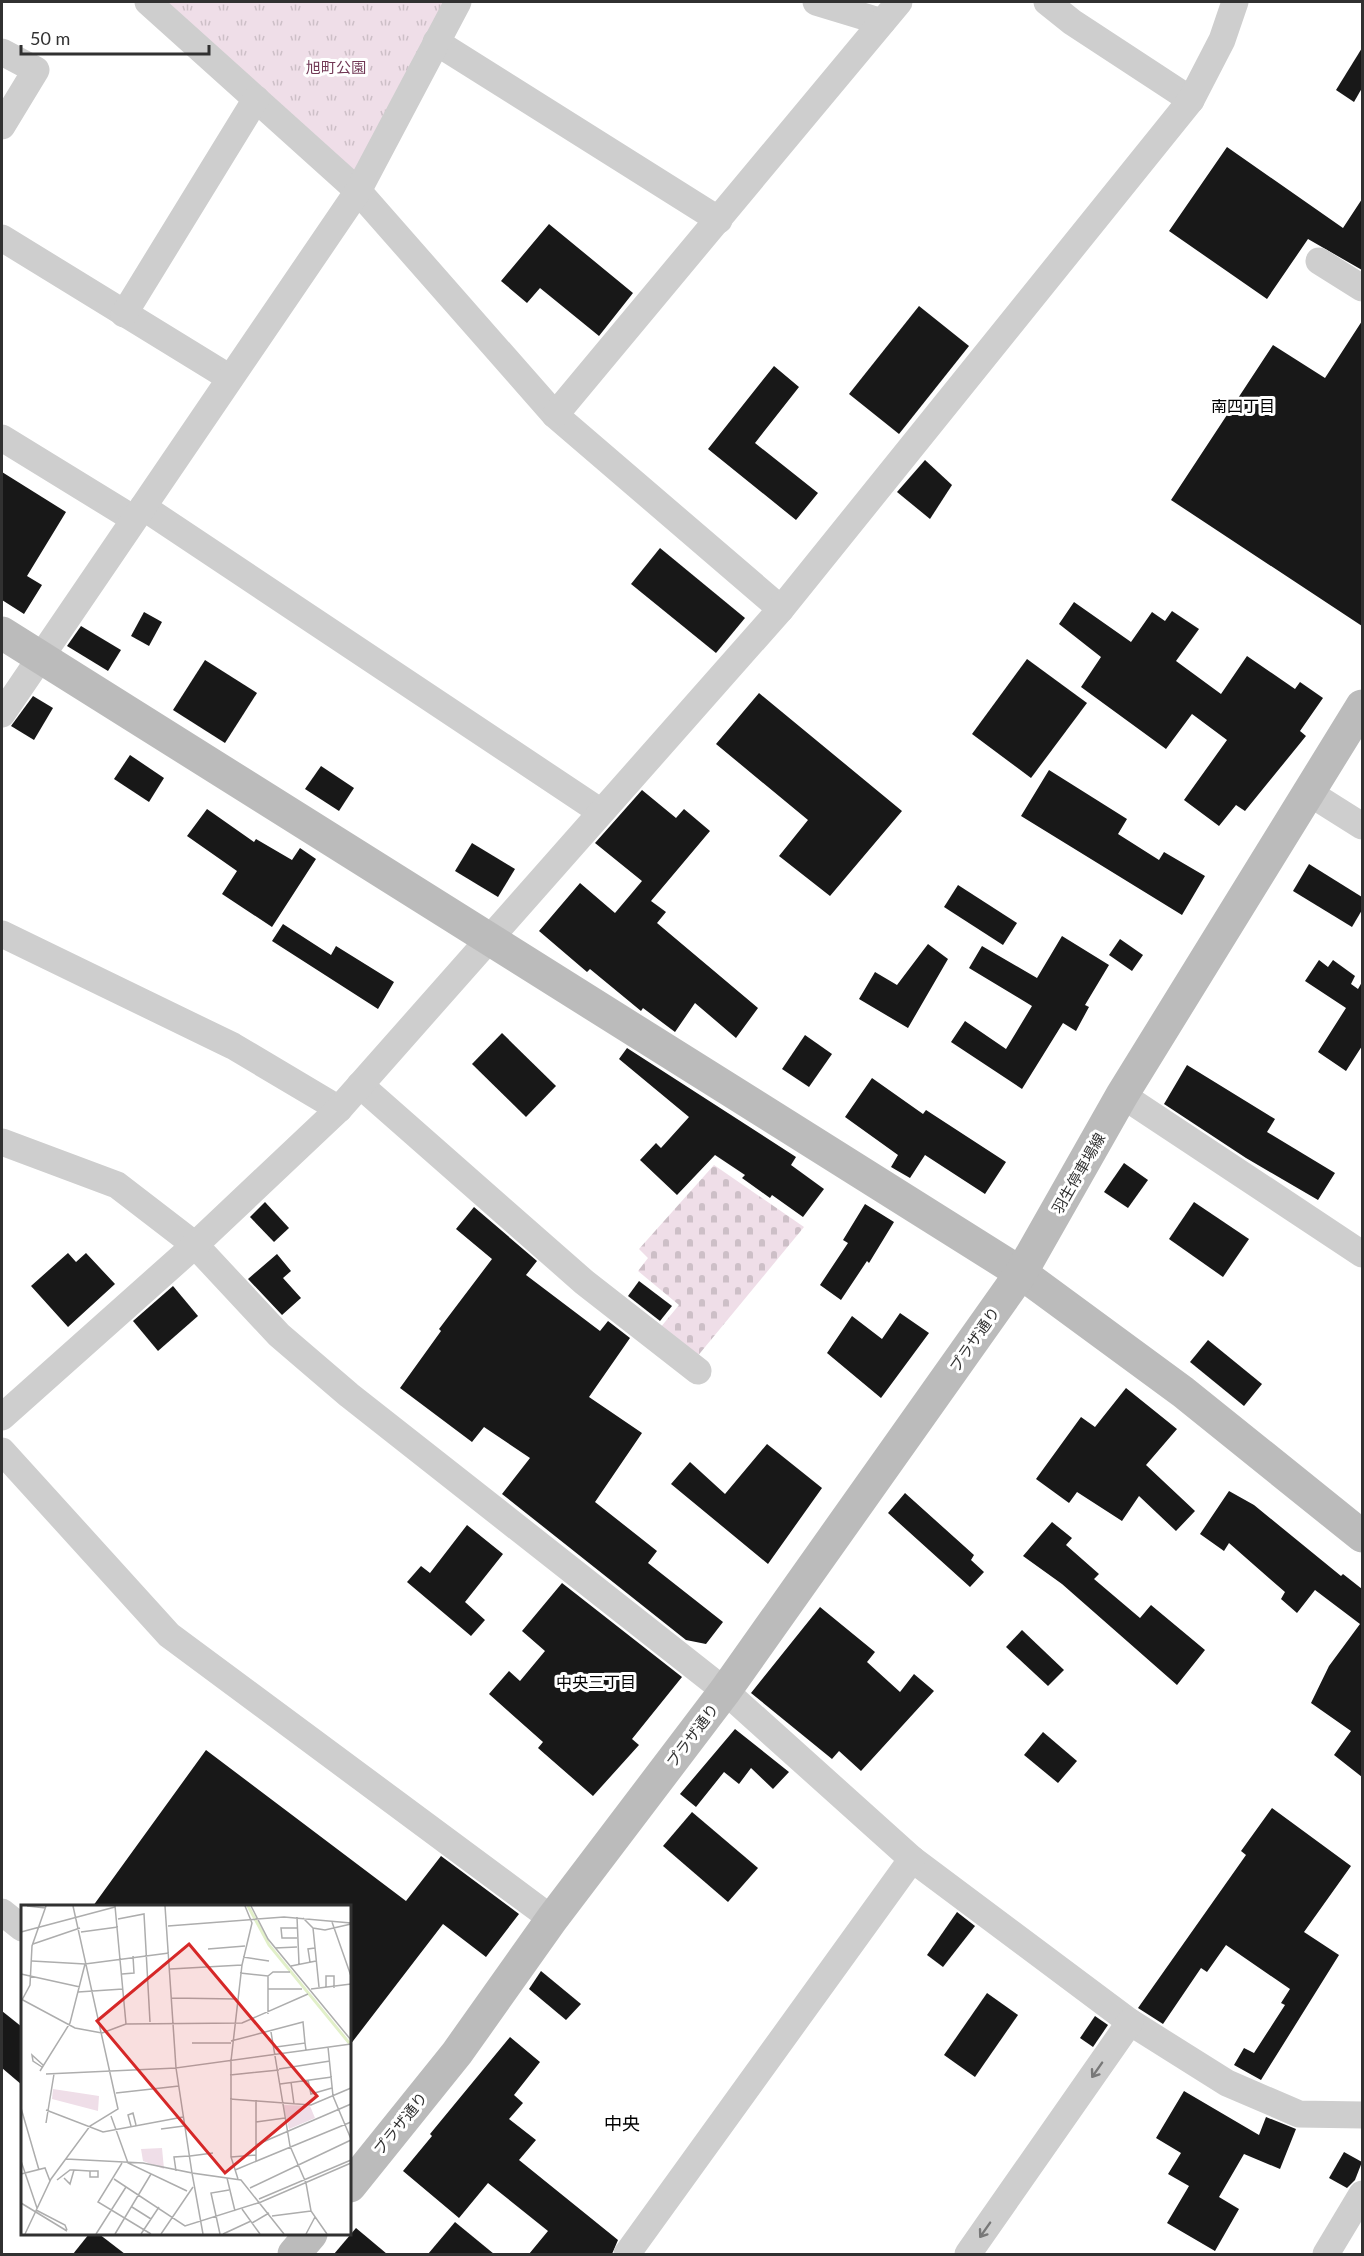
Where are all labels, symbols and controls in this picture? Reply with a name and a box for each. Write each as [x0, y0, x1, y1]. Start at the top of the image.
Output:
scale bar [21, 18, 208, 56]
text: 50 m [30, 27, 70, 49]
park label: 旭町公園 [306, 58, 366, 76]
district label: 南四丁目 [1211, 396, 1275, 415]
street label: 羽生停車場線 [1048, 1130, 1108, 1216]
street label: プラザ通り [945, 1303, 1003, 1375]
district label: 中央三丁目 [556, 1672, 636, 1691]
street label: プラザ通り [662, 1700, 722, 1770]
inset map [21, 1905, 351, 2235]
one-way arrow [1091, 2062, 1103, 2078]
street label: プラザ通り [369, 2088, 431, 2158]
district label: 中央 [604, 2112, 640, 2134]
one-way arrow [979, 2222, 991, 2238]

